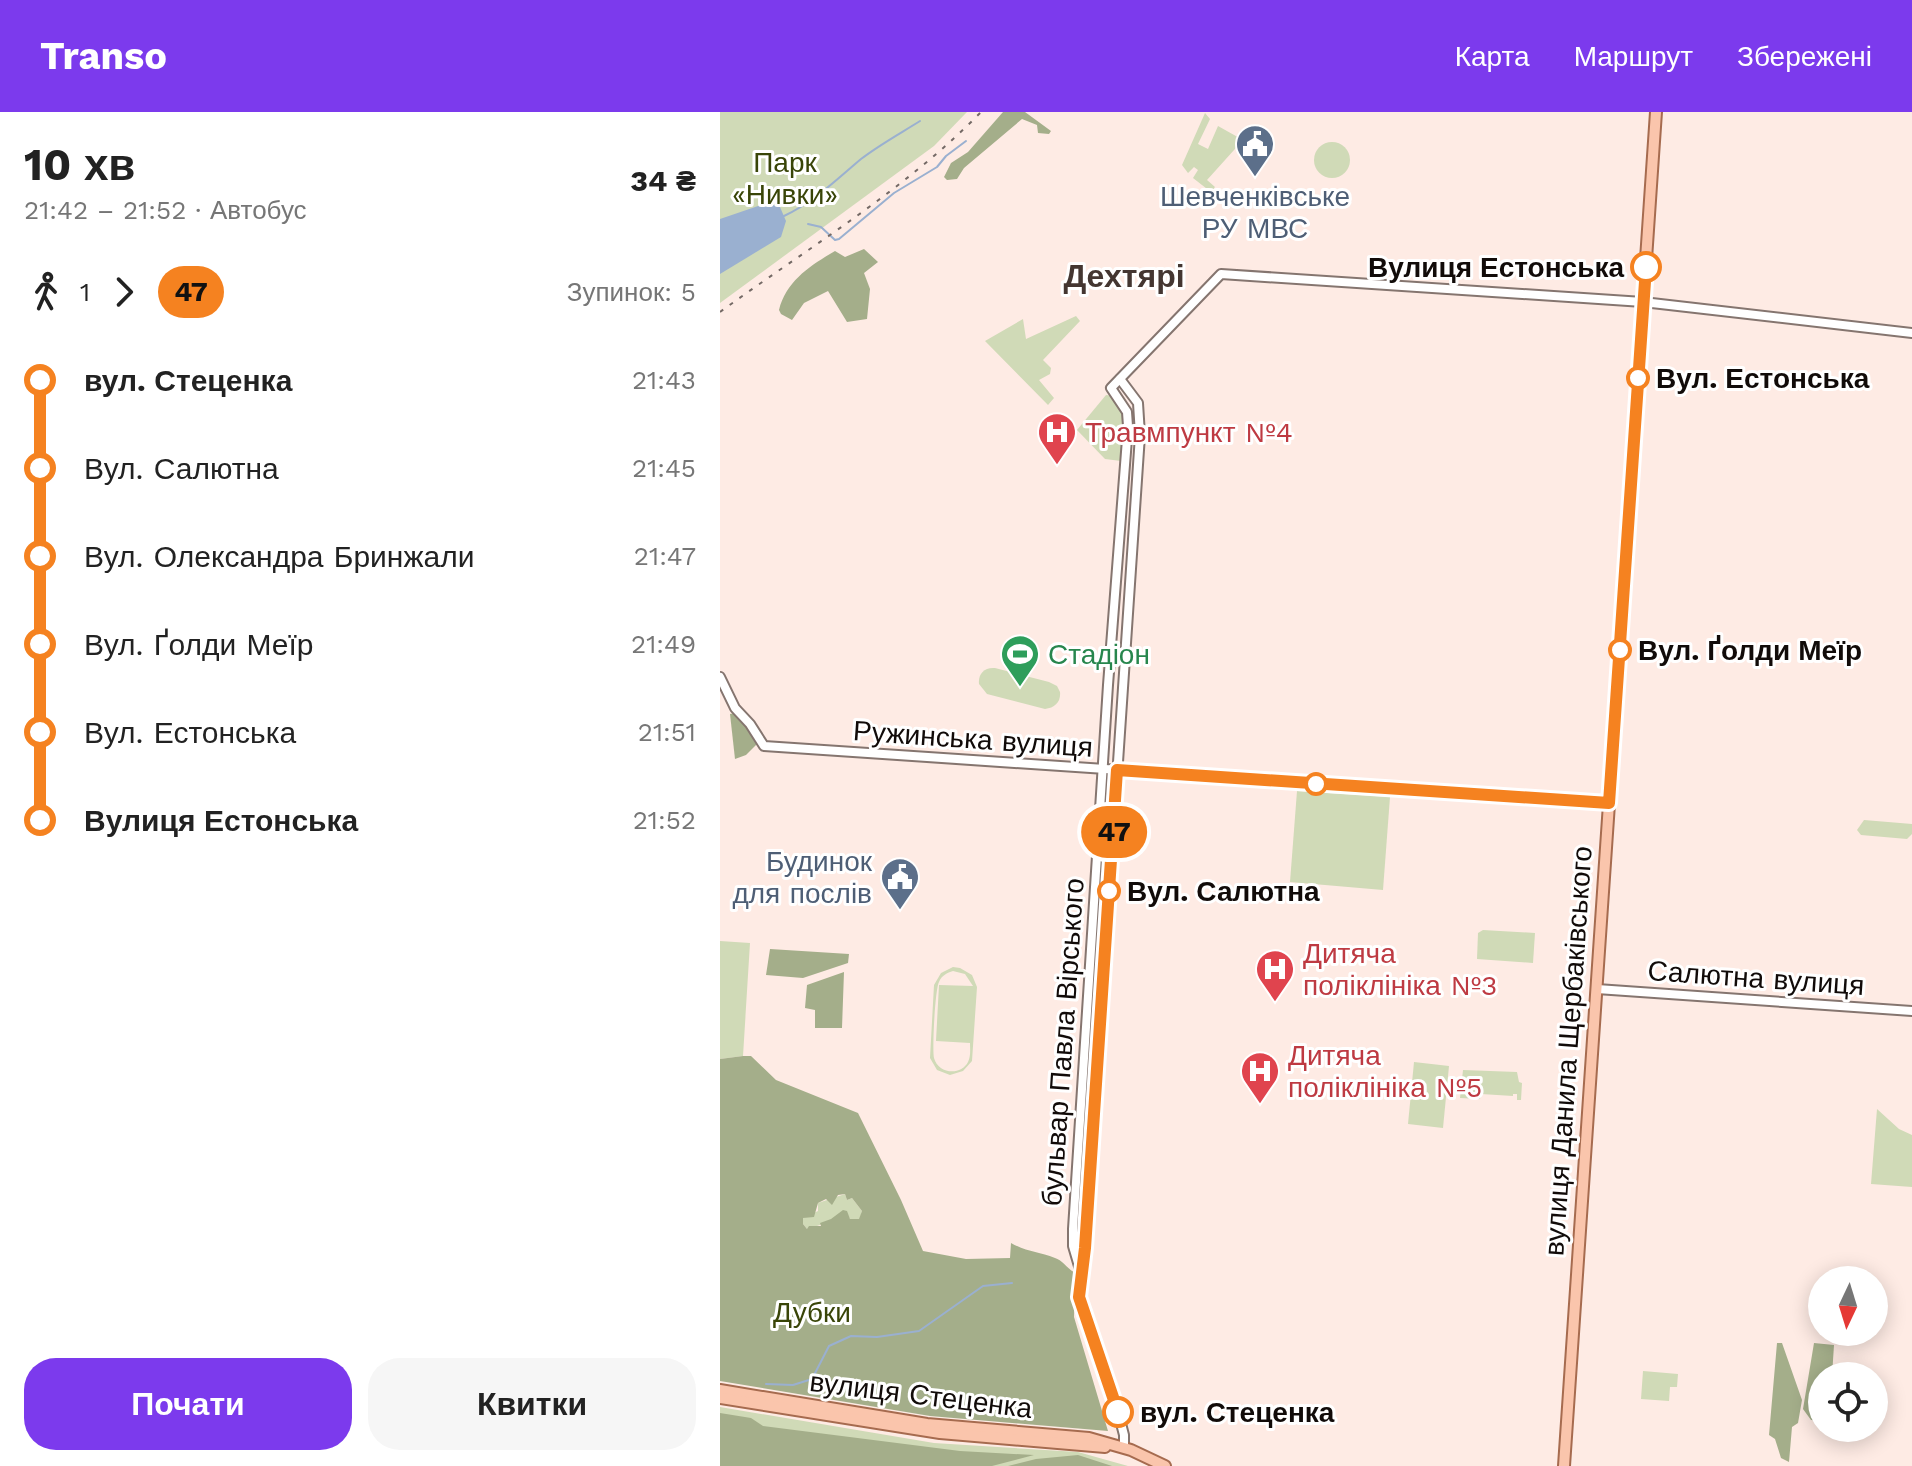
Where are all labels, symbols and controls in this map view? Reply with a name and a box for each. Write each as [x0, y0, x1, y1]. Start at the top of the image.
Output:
text: Transo [40, 34, 167, 78]
text: Карта [1455, 40, 1530, 73]
text: Маршрут [1574, 40, 1693, 73]
text: Збережені [1737, 40, 1872, 73]
public building icon: Шевченківське РУ МВС [1234, 123, 1276, 178]
text: 10 хв [24, 139, 135, 191]
park label: Парк «Нивки» [732, 146, 838, 211]
text: 34 ₴ [630, 163, 696, 198]
place label: Шевченківське РУ МВС [1160, 180, 1350, 245]
text: 21:42 – 21:52 · Автобус [24, 195, 307, 225]
place label: Вулиця Естонська [1368, 251, 1624, 284]
marker: Вулиця Естонська [1631, 252, 1661, 282]
district label: Дехтярі [1063, 257, 1185, 295]
icon: walk [24, 270, 68, 314]
icon: forward [102, 270, 146, 314]
text: 47 [174, 275, 208, 308]
text: 1 [80, 277, 90, 307]
text: Зупинок: 5 [567, 277, 696, 307]
place label: Вул. Естонська [1656, 362, 1870, 395]
text: вул. Стеценка [84, 363, 292, 398]
text: 21:43 [632, 365, 696, 395]
marker: Вул. Естонська [1627, 367, 1649, 389]
hospital icon: Травмпункт №4 [1036, 411, 1078, 466]
place label: Травмпункт №4 [1085, 416, 1293, 449]
text: Вул. Салютна [84, 451, 279, 486]
text: 21:45 [632, 453, 696, 483]
text: Вул. Олександра Бринжали [84, 539, 474, 574]
text: 21:47 [634, 541, 696, 571]
text: Вул. Ґолди Меїр [84, 627, 313, 662]
text: 21:49 [631, 629, 696, 659]
sports icon: Стадіон [999, 633, 1041, 688]
place label: Вул. Ґолди Меїр [1638, 634, 1862, 667]
place label: Стадіон [1048, 638, 1150, 671]
marker: Вул. Ґолди Меїр [1609, 639, 1631, 661]
street label: Ружинська вулиця [852, 714, 1094, 764]
text: Вул. Естонська [84, 715, 296, 750]
text: 21:51 [638, 717, 696, 747]
unlabelled marker [1305, 773, 1327, 795]
text: Вулиця Естонська [84, 803, 358, 838]
text: 21:52 [633, 805, 696, 835]
line badge: 47 [1078, 806, 1150, 858]
text: 47 [1097, 815, 1131, 848]
place label: Будинок для послів [732, 845, 873, 910]
street label: вулиця Данила Щербаківського [1537, 845, 1599, 1257]
public building icon: Будинок для послів [879, 856, 921, 911]
place label: Вул. Салютна [1127, 875, 1320, 908]
street label: бульвар Павла Вірського [1035, 877, 1091, 1207]
marker: Вул. Салютна [1098, 880, 1120, 902]
place label: Дитяча поліклініка №3 [1303, 937, 1497, 1002]
hospital icon: Дитяча поліклініка №3 [1254, 948, 1296, 1003]
street label: Салютна вулиця [1647, 954, 1865, 1002]
place label: Дитяча поліклініка №5 [1288, 1039, 1482, 1104]
hospital icon: Дитяча поліклініка №5 [1239, 1050, 1281, 1105]
north arrow [1808, 1266, 1888, 1346]
map controls [1808, 1266, 1888, 1442]
park label: Дубки [773, 1296, 851, 1329]
button: Почати [24, 1358, 352, 1450]
button: Квитки [368, 1358, 696, 1450]
button: locate [1808, 1362, 1888, 1442]
street label: вулиця Стеценка [808, 1365, 1035, 1425]
place label: вул. Стеценка [1140, 1396, 1335, 1429]
marker: вул. Стеценка [1103, 1397, 1133, 1427]

